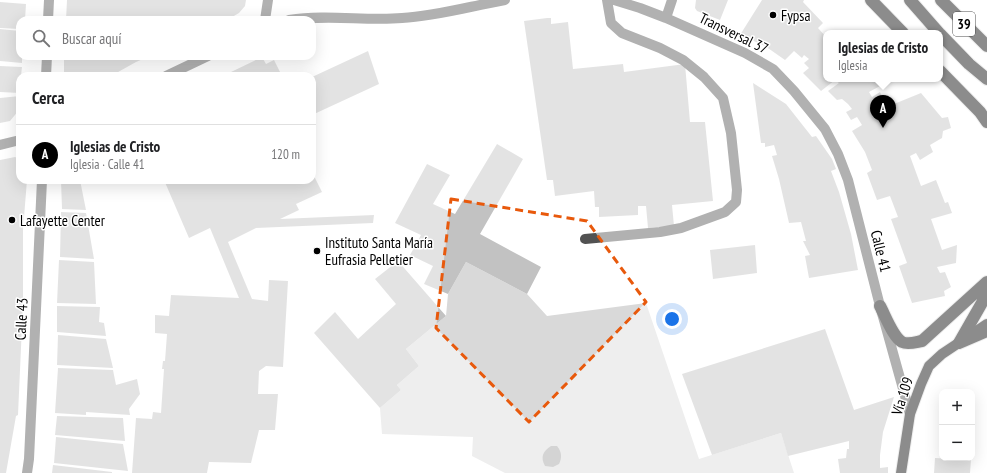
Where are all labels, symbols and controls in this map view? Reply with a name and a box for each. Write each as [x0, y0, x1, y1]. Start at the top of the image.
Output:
place label: Fypsa [781, 6, 810, 25]
street label: Transversal 37 [696, 8, 772, 58]
marker: Fypsa [768, 10, 778, 20]
road number: 39 [953, 12, 975, 36]
search box [16, 16, 316, 60]
icon: search [30, 27, 52, 49]
text: Buscar aquí [62, 29, 122, 48]
popup [823, 30, 943, 82]
text: Iglesias de Cristo [838, 38, 928, 57]
text: Iglesia [838, 57, 867, 74]
text: Cerca [32, 87, 65, 109]
pin: A [870, 95, 896, 128]
text: Iglesias de Cristo [70, 137, 160, 156]
text: A [42, 146, 48, 163]
text: 120 m [271, 146, 300, 163]
text: Iglesia · Calle 41 [70, 156, 145, 173]
place label: Lafayette Center [20, 211, 106, 230]
marker: Lafayette Center [7, 215, 17, 225]
street label: Calle 41 [867, 228, 895, 274]
place label: Instituto Santa María Eufrasia Pelletier [325, 233, 433, 269]
marker: Instituto Santa María Eufrasia Pelletier [312, 246, 322, 256]
street label: Calle 43 [10, 297, 32, 341]
your location [662, 309, 682, 329]
street label: Vía 109 [887, 374, 917, 418]
map controls [939, 389, 975, 461]
button: + [939, 389, 975, 425]
button: − [939, 425, 975, 461]

